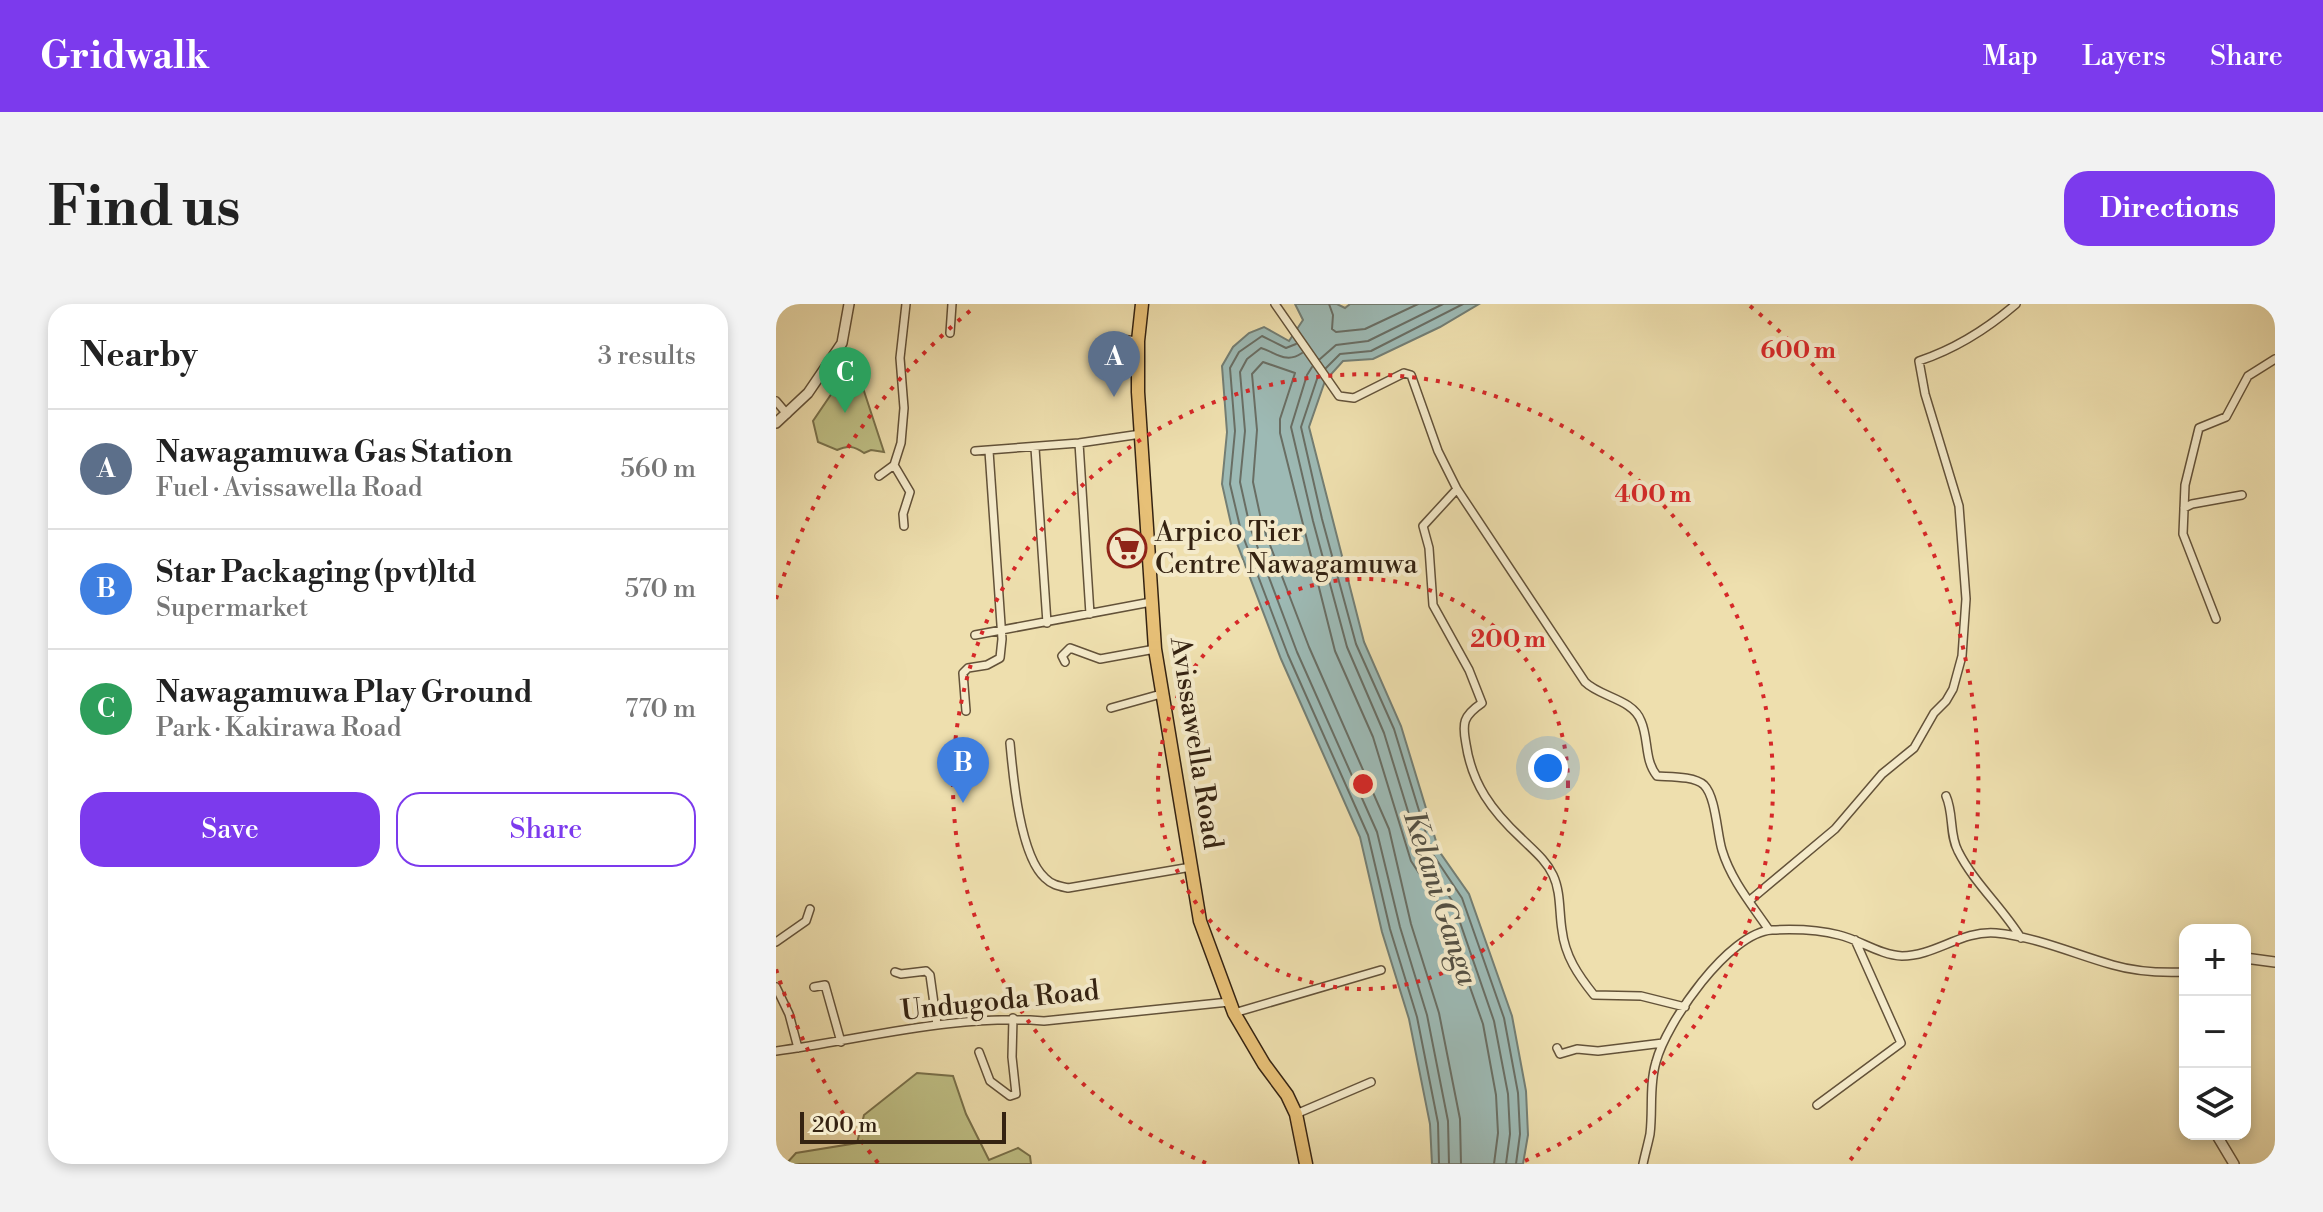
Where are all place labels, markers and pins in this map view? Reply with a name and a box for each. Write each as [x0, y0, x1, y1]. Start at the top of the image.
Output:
pin: A [1088, 331, 1140, 397]
pin: C [819, 347, 871, 413]
place label: Arpico Tier Centre Nawagamuwa [1154, 515, 1418, 582]
supermarket icon: Arpico Tier Centre Nawagamuwa [1106, 527, 1148, 569]
pin: B [937, 737, 989, 803]
centre of rings [1349, 770, 1377, 798]

